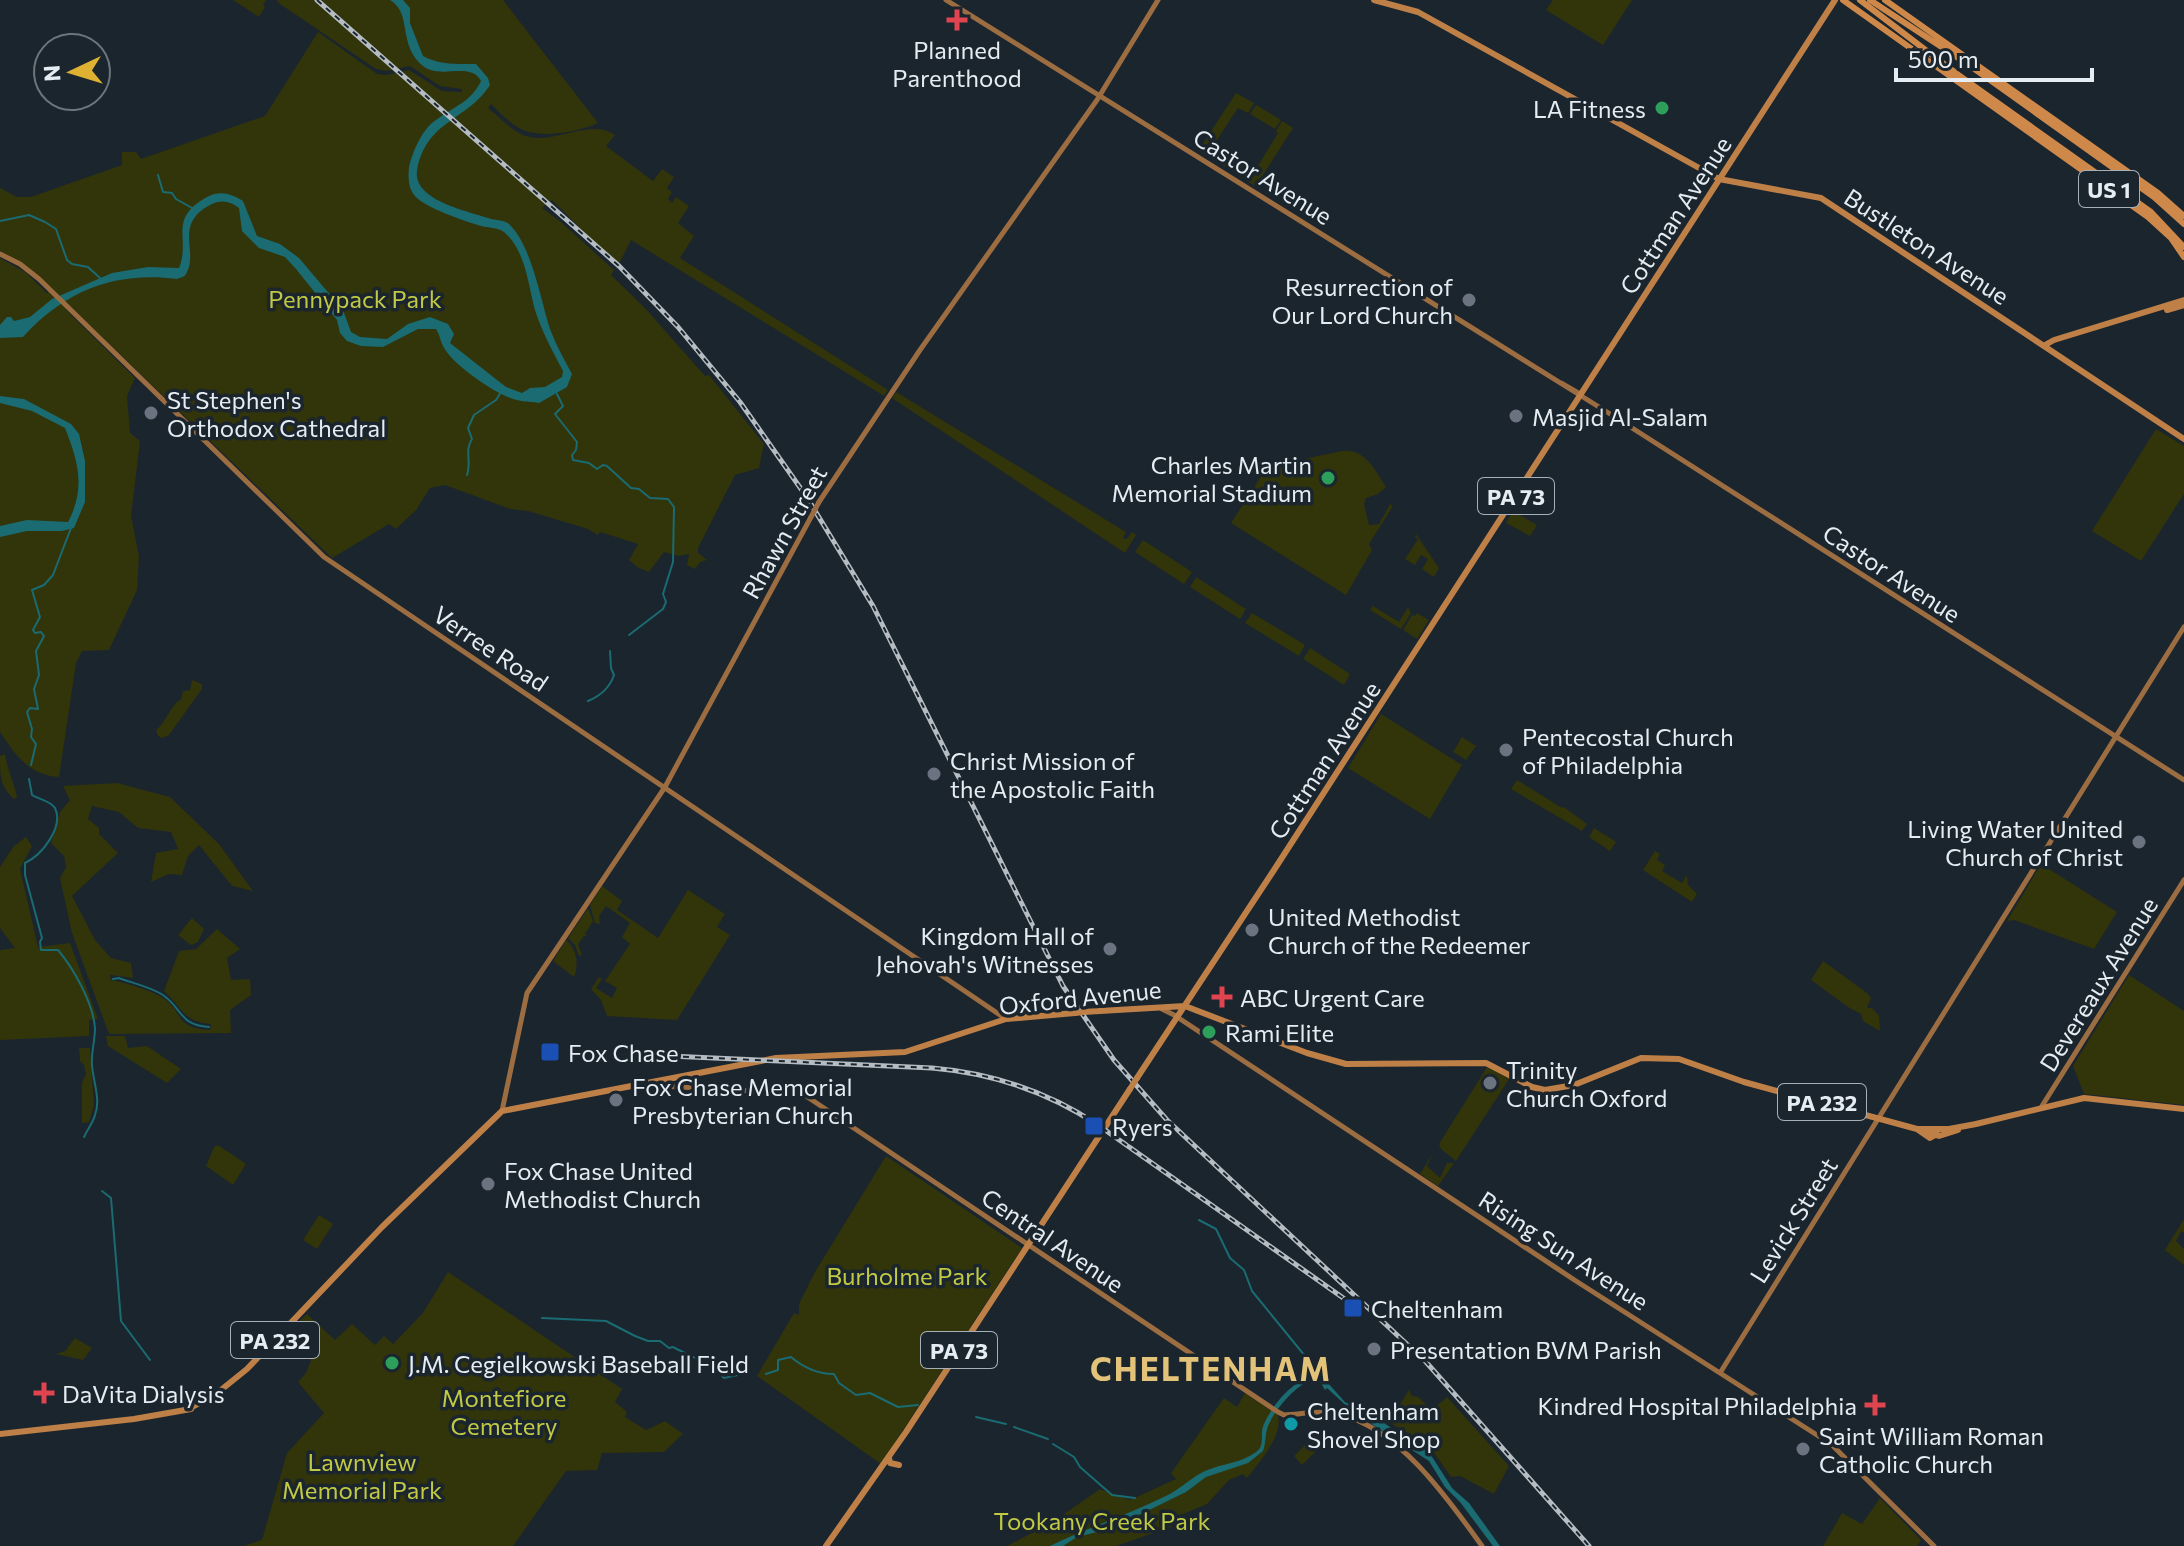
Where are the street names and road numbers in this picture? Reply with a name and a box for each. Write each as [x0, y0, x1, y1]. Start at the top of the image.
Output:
street label: Castor Avenue [1188, 122, 1338, 230]
street label: Cottman Avenue [1613, 131, 1737, 299]
road number: US 1 [2079, 171, 2139, 207]
street label: Bustleton Avenue [1839, 182, 2015, 310]
street label: Rhawn Street [736, 460, 833, 604]
road number: PA 73 [1478, 478, 1554, 514]
street label: Castor Avenue [1818, 518, 1966, 628]
street label: Verree Road [428, 599, 554, 697]
street label: Cottman Avenue [1262, 676, 1386, 844]
street label: Devereaux Avenue [2033, 892, 2163, 1076]
street label: Oxford Avenue [997, 974, 1163, 1020]
road number: PA 232 [1778, 1084, 1866, 1120]
street label: Levick Street [1743, 1152, 1843, 1288]
street label: Central Avenue [976, 1182, 1130, 1298]
street label: Rising Sun Avenue [1474, 1184, 1654, 1316]
road number: PA 232 [231, 1322, 319, 1358]
road number: PA 73 [921, 1332, 997, 1368]

